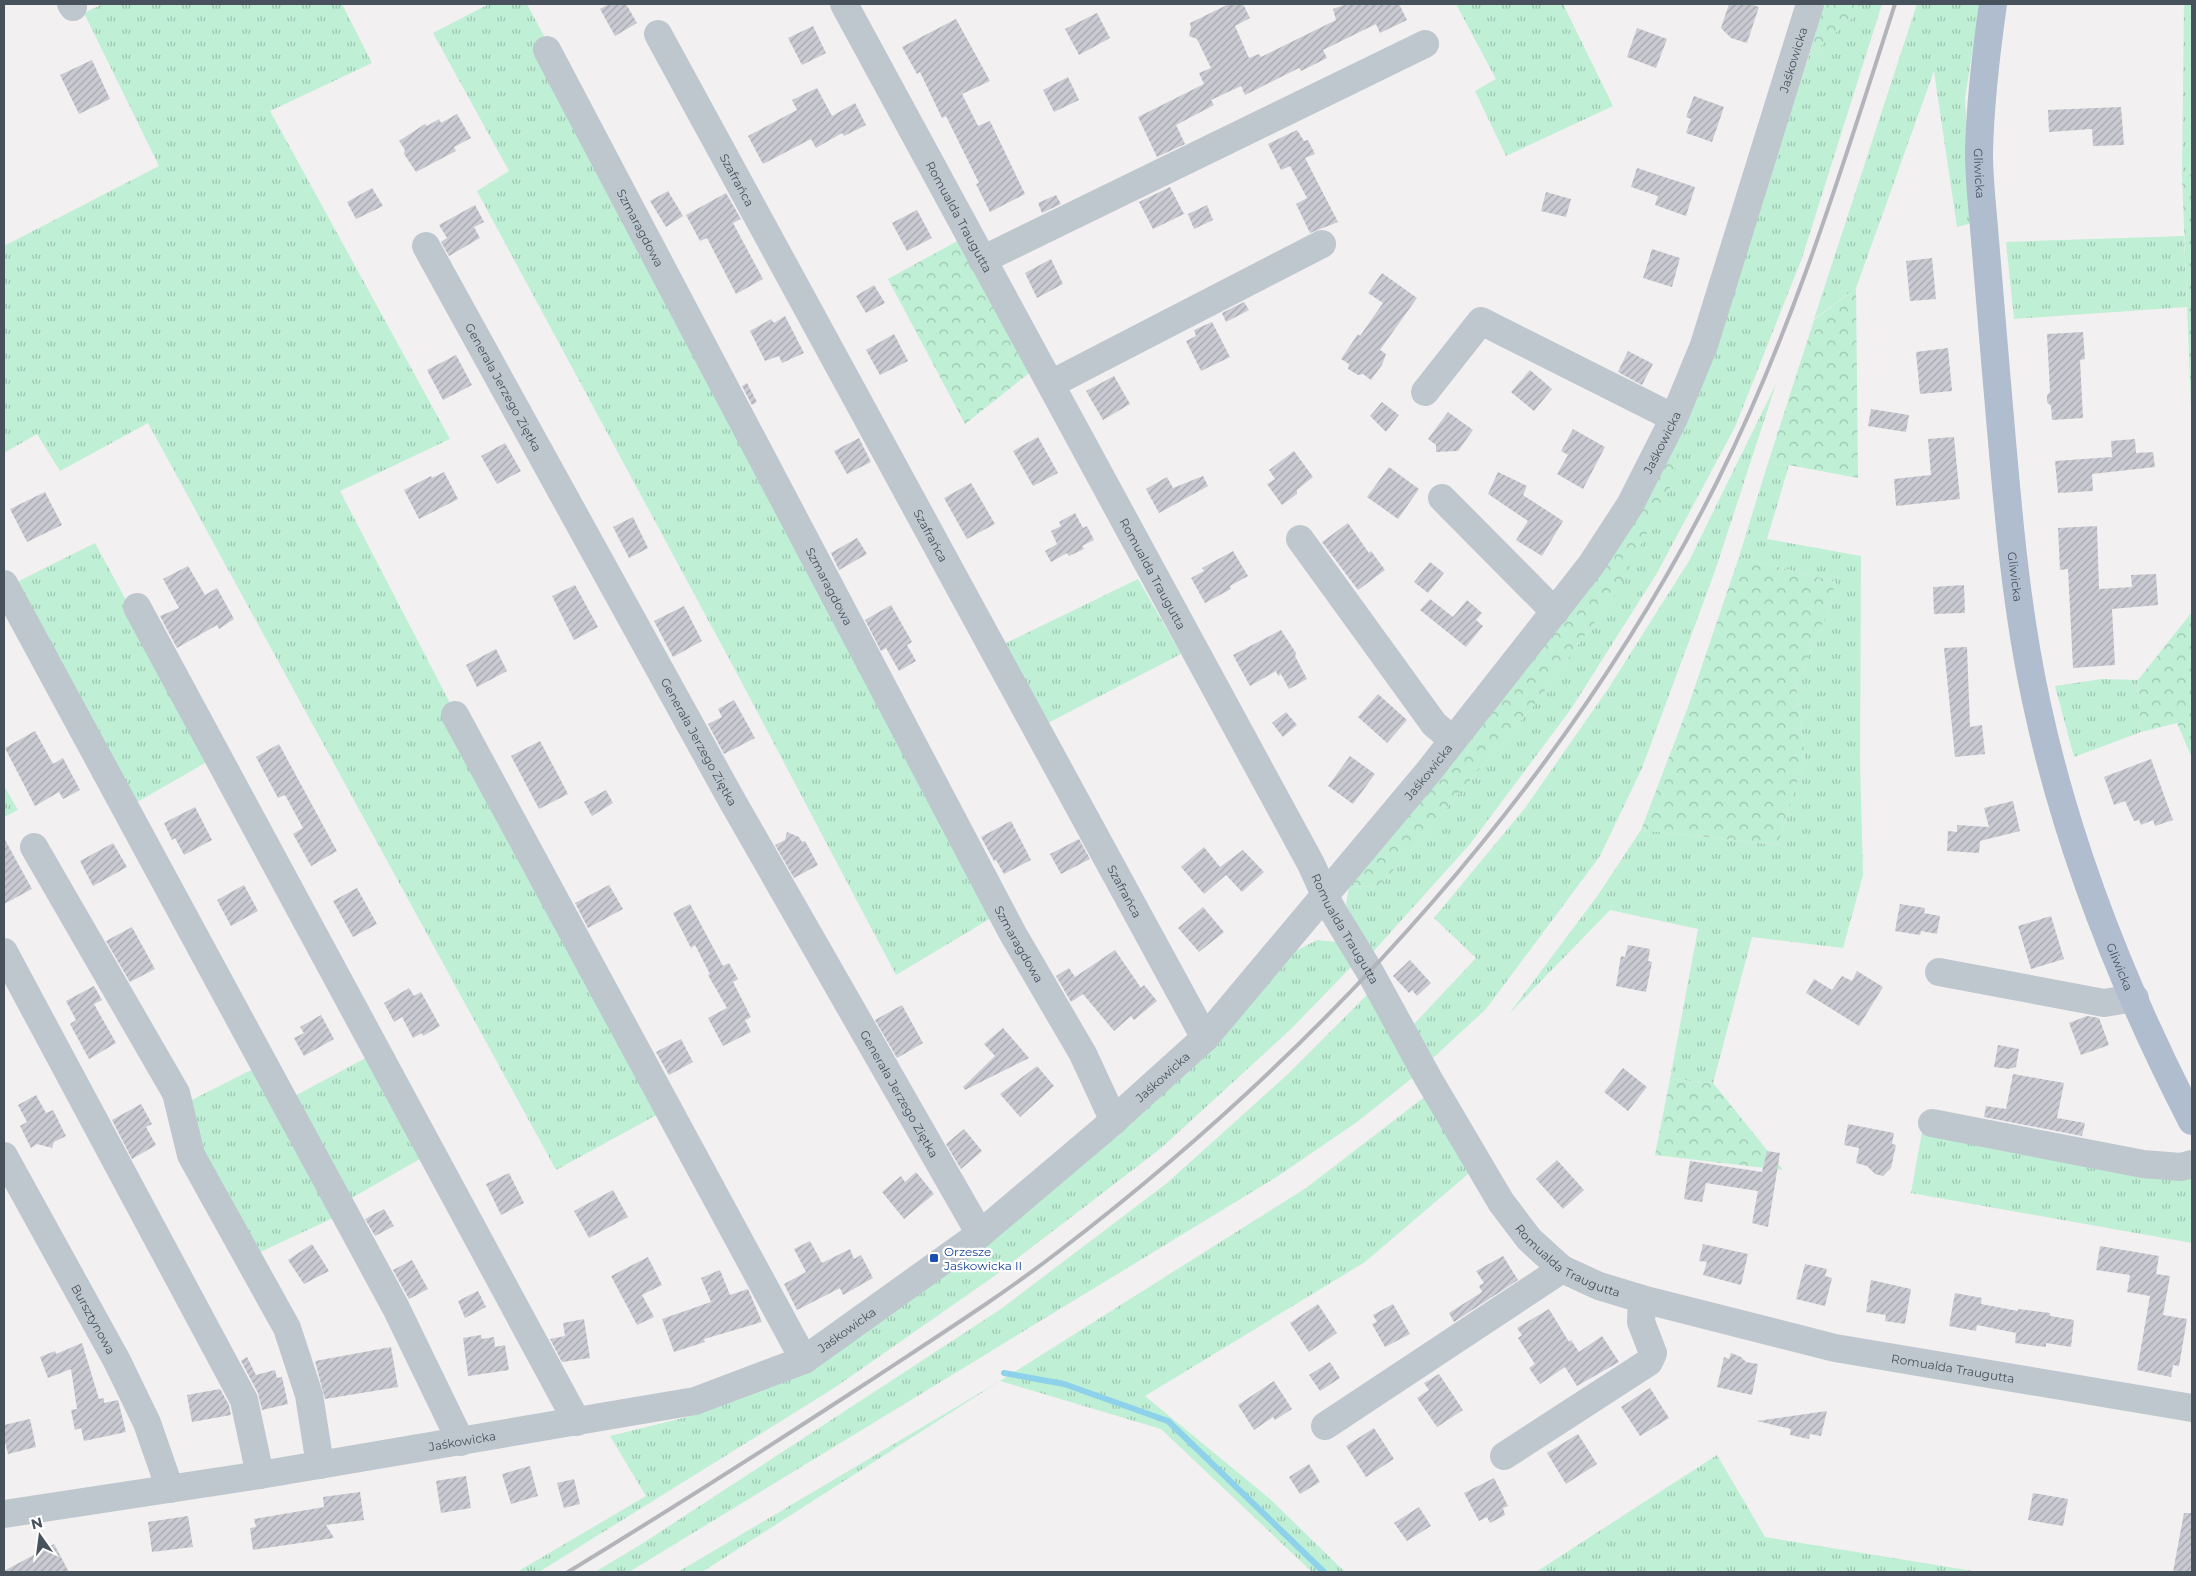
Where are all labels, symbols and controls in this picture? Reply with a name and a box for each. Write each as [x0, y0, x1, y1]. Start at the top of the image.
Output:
street label: Jaśkowicka [1775, 25, 1810, 95]
street label: Gliwicka [1971, 148, 1989, 199]
street label: Szafrańca [717, 151, 758, 209]
street label: Romualda Traugutta [923, 158, 996, 275]
street label: Szmaragdowa [614, 186, 667, 269]
street label: Generała Jerzego Ziętka [462, 320, 545, 454]
street label: Jaśkowicka [1639, 409, 1684, 477]
street label: Szafrańca [911, 506, 952, 565]
street label: Romualda Traugutta [1117, 515, 1190, 632]
street label: Szmaragdowa [803, 545, 856, 628]
street label: Gliwicka [2005, 551, 2026, 603]
street label: Generała Jerzego Ziętka [658, 675, 741, 809]
street label: Jaśkowicka [1400, 741, 1455, 803]
street label: Szafrańca [1104, 862, 1145, 920]
street label: Romualda Traugutta [1309, 871, 1383, 987]
street label: Szmaragdowa [992, 903, 1047, 985]
street label: Gliwicka [2104, 940, 2137, 993]
street label: Generała Jerzego Ziętka [857, 1027, 942, 1160]
street label: Jaśkowicka [1131, 1048, 1192, 1106]
street label: Romualda Traugutta [1513, 1221, 1622, 1300]
place label: Orzesze Jaśkowicka II [943, 1244, 1022, 1273]
marker: Orzesze Jaśkowicka II [928, 1252, 940, 1264]
street label: Bursztynowa [68, 1281, 119, 1357]
street label: Jaśkowicka [814, 1304, 879, 1356]
street label: Romualda Traugutta [1890, 1350, 2016, 1386]
street label: Jaśkowicka [426, 1428, 497, 1454]
north arrow [15, 1511, 65, 1561]
text: N [29, 1513, 45, 1533]

